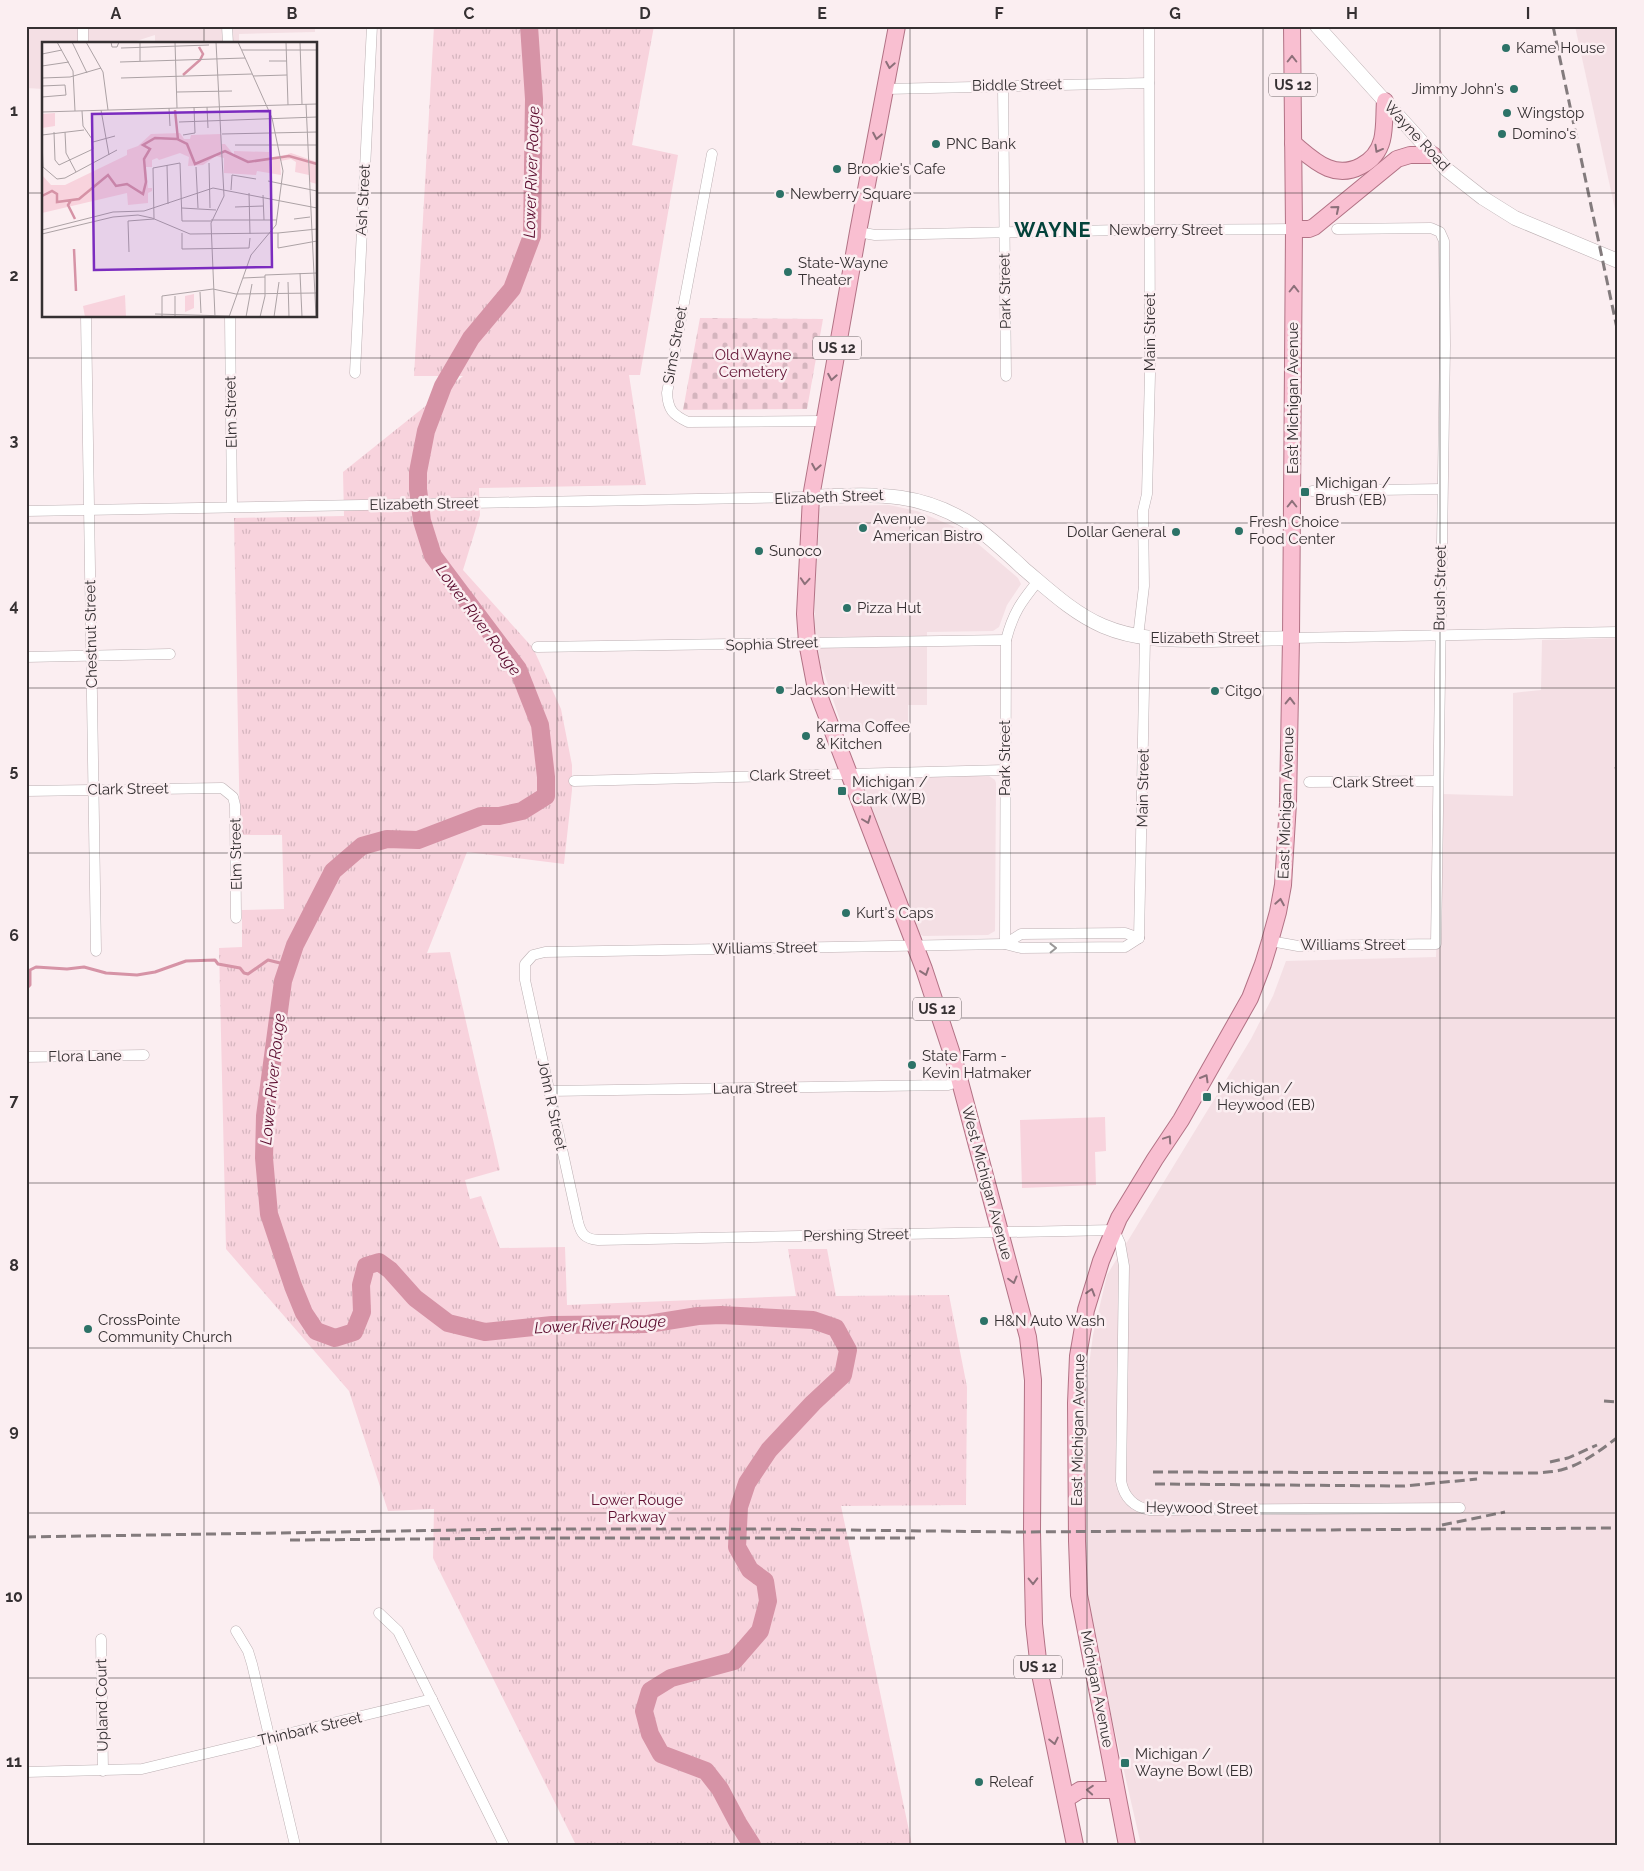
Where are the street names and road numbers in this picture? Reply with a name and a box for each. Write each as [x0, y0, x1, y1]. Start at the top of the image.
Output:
road number: US 12 [1269, 74, 1317, 96]
street label: Biddle Street [972, 75, 1062, 95]
street label: Wayne Road [1380, 98, 1454, 174]
street label: Ash Street [352, 164, 374, 236]
street label: Newberry Street [1109, 221, 1223, 239]
street label: Park Street [995, 253, 1015, 329]
street label: Main Street [1141, 293, 1159, 371]
street label: Sims Street [659, 305, 691, 385]
street label: East Michigan Avenue [1284, 322, 1302, 474]
road number: US 12 [813, 336, 861, 359]
street label: Elm Street [221, 376, 241, 448]
street label: Elizabeth Street [774, 486, 884, 508]
street label: Elizabeth Street [369, 494, 479, 514]
street label: Brush Street [1430, 545, 1450, 631]
street label: Chestnut Street [81, 580, 101, 688]
street label: Elizabeth Street [1150, 629, 1260, 647]
street label: Sophia Street [725, 633, 819, 655]
street label: Park Street [996, 720, 1014, 796]
street label: East Michigan Avenue [1274, 726, 1298, 879]
street label: Main Street [1133, 749, 1153, 827]
street label: Clark Street [749, 765, 831, 785]
street label: Clark Street [1332, 772, 1414, 792]
street label: Clark Street [87, 779, 169, 799]
street label: Elm Street [226, 818, 246, 890]
street label: Williams Street [1300, 936, 1406, 954]
street label: Williams Street [712, 938, 818, 958]
road number: US 12 [913, 998, 961, 1021]
street label: Flora Lane [48, 1046, 122, 1066]
street label: John R Street [534, 1058, 570, 1152]
street label: Laura Street [713, 1078, 797, 1098]
street label: West Michigan Avenue [958, 1104, 1016, 1262]
street label: Pershing Street [803, 1225, 909, 1245]
street label: East Michigan Avenue [1068, 1354, 1088, 1506]
street label: Heywood Street [1146, 1498, 1258, 1518]
street label: Michigan Avenue [1077, 1629, 1117, 1749]
road number: US 12 [1014, 1655, 1062, 1678]
street label: Upland Court [92, 1658, 112, 1752]
street label: Thinbark Street [256, 1708, 364, 1750]

